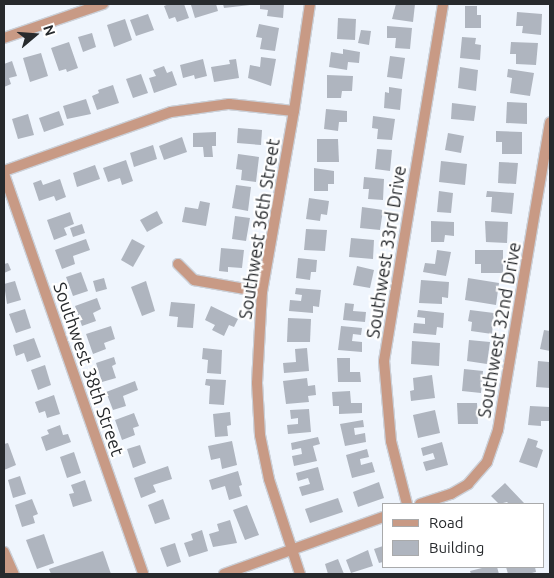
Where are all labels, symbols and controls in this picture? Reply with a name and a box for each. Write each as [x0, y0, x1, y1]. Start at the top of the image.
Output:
north arrow [10, 10, 60, 60]
text: N [40, 23, 58, 38]
street label: Southwest 36th Street [234, 137, 284, 321]
street label: Southwest 33rd Drive [362, 164, 410, 340]
street label: Southwest 32nd Drive [473, 240, 525, 420]
street label: Southwest 38th Street [49, 279, 129, 459]
legend [382, 503, 544, 568]
text: Road [429, 514, 464, 531]
text: Building [429, 539, 484, 556]

